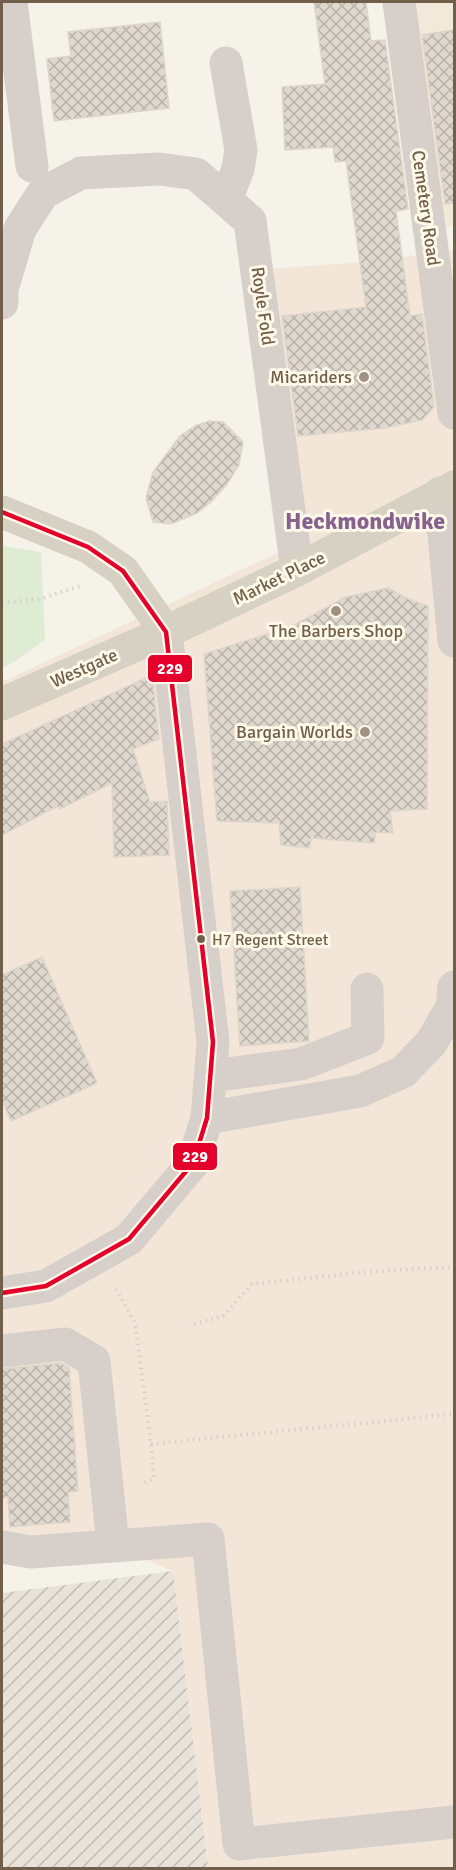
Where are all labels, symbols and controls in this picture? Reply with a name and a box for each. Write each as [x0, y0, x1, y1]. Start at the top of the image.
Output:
street label: Cemetery Road [407, 149, 445, 267]
street label: Royle Fold [247, 265, 279, 347]
place label: Micariders [270, 366, 352, 388]
marker: Micariders [357, 370, 371, 384]
district label: Heckmondwike [285, 506, 445, 536]
street label: Market Place [229, 546, 329, 610]
marker: The Barbers Shop [329, 604, 343, 618]
place label: The Barbers Shop [269, 620, 403, 642]
street label: Westgate [47, 643, 121, 693]
line badge: 229 [147, 654, 193, 683]
text: 229 [157, 659, 183, 679]
place label: Bargain Worlds [236, 721, 353, 743]
marker: Bargain Worlds [358, 725, 372, 739]
place label: H7 Regent Street [212, 930, 329, 950]
marker: H7 Regent Street [195, 933, 207, 945]
line badge: 229 [172, 1142, 218, 1171]
text: 229 [182, 1147, 208, 1167]

